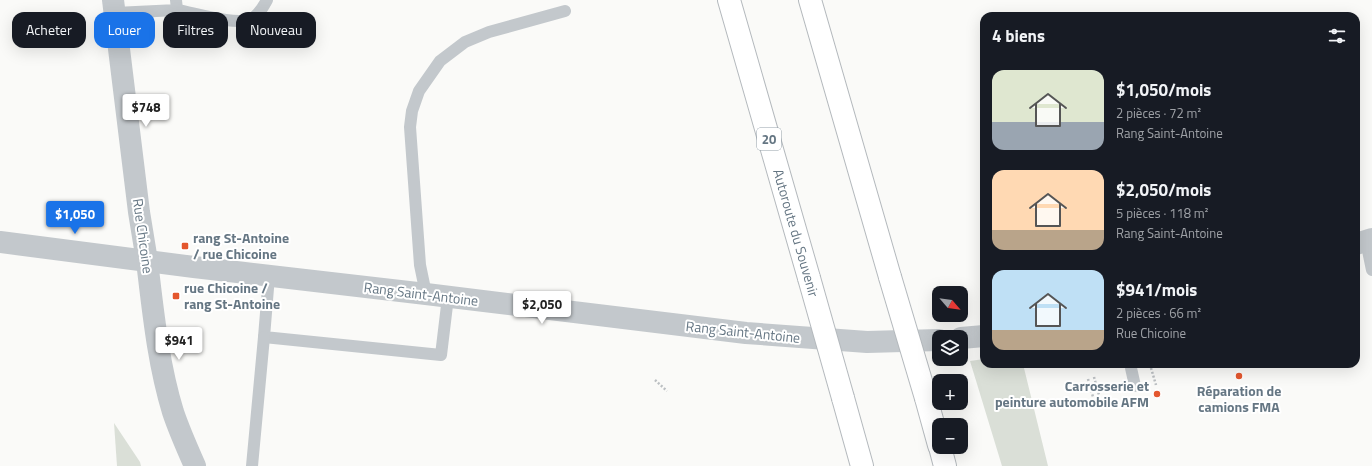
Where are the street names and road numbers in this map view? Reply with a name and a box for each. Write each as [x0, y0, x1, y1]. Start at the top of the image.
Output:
road number: 20 [757, 128, 781, 150]
street label: Autoroute du Souvenir [768, 166, 825, 299]
street label: Rue Chicoine [128, 197, 159, 275]
street label: Rang Saint-Antoine [363, 276, 479, 311]
street label: Rang Saint-Antoine [685, 315, 801, 348]

